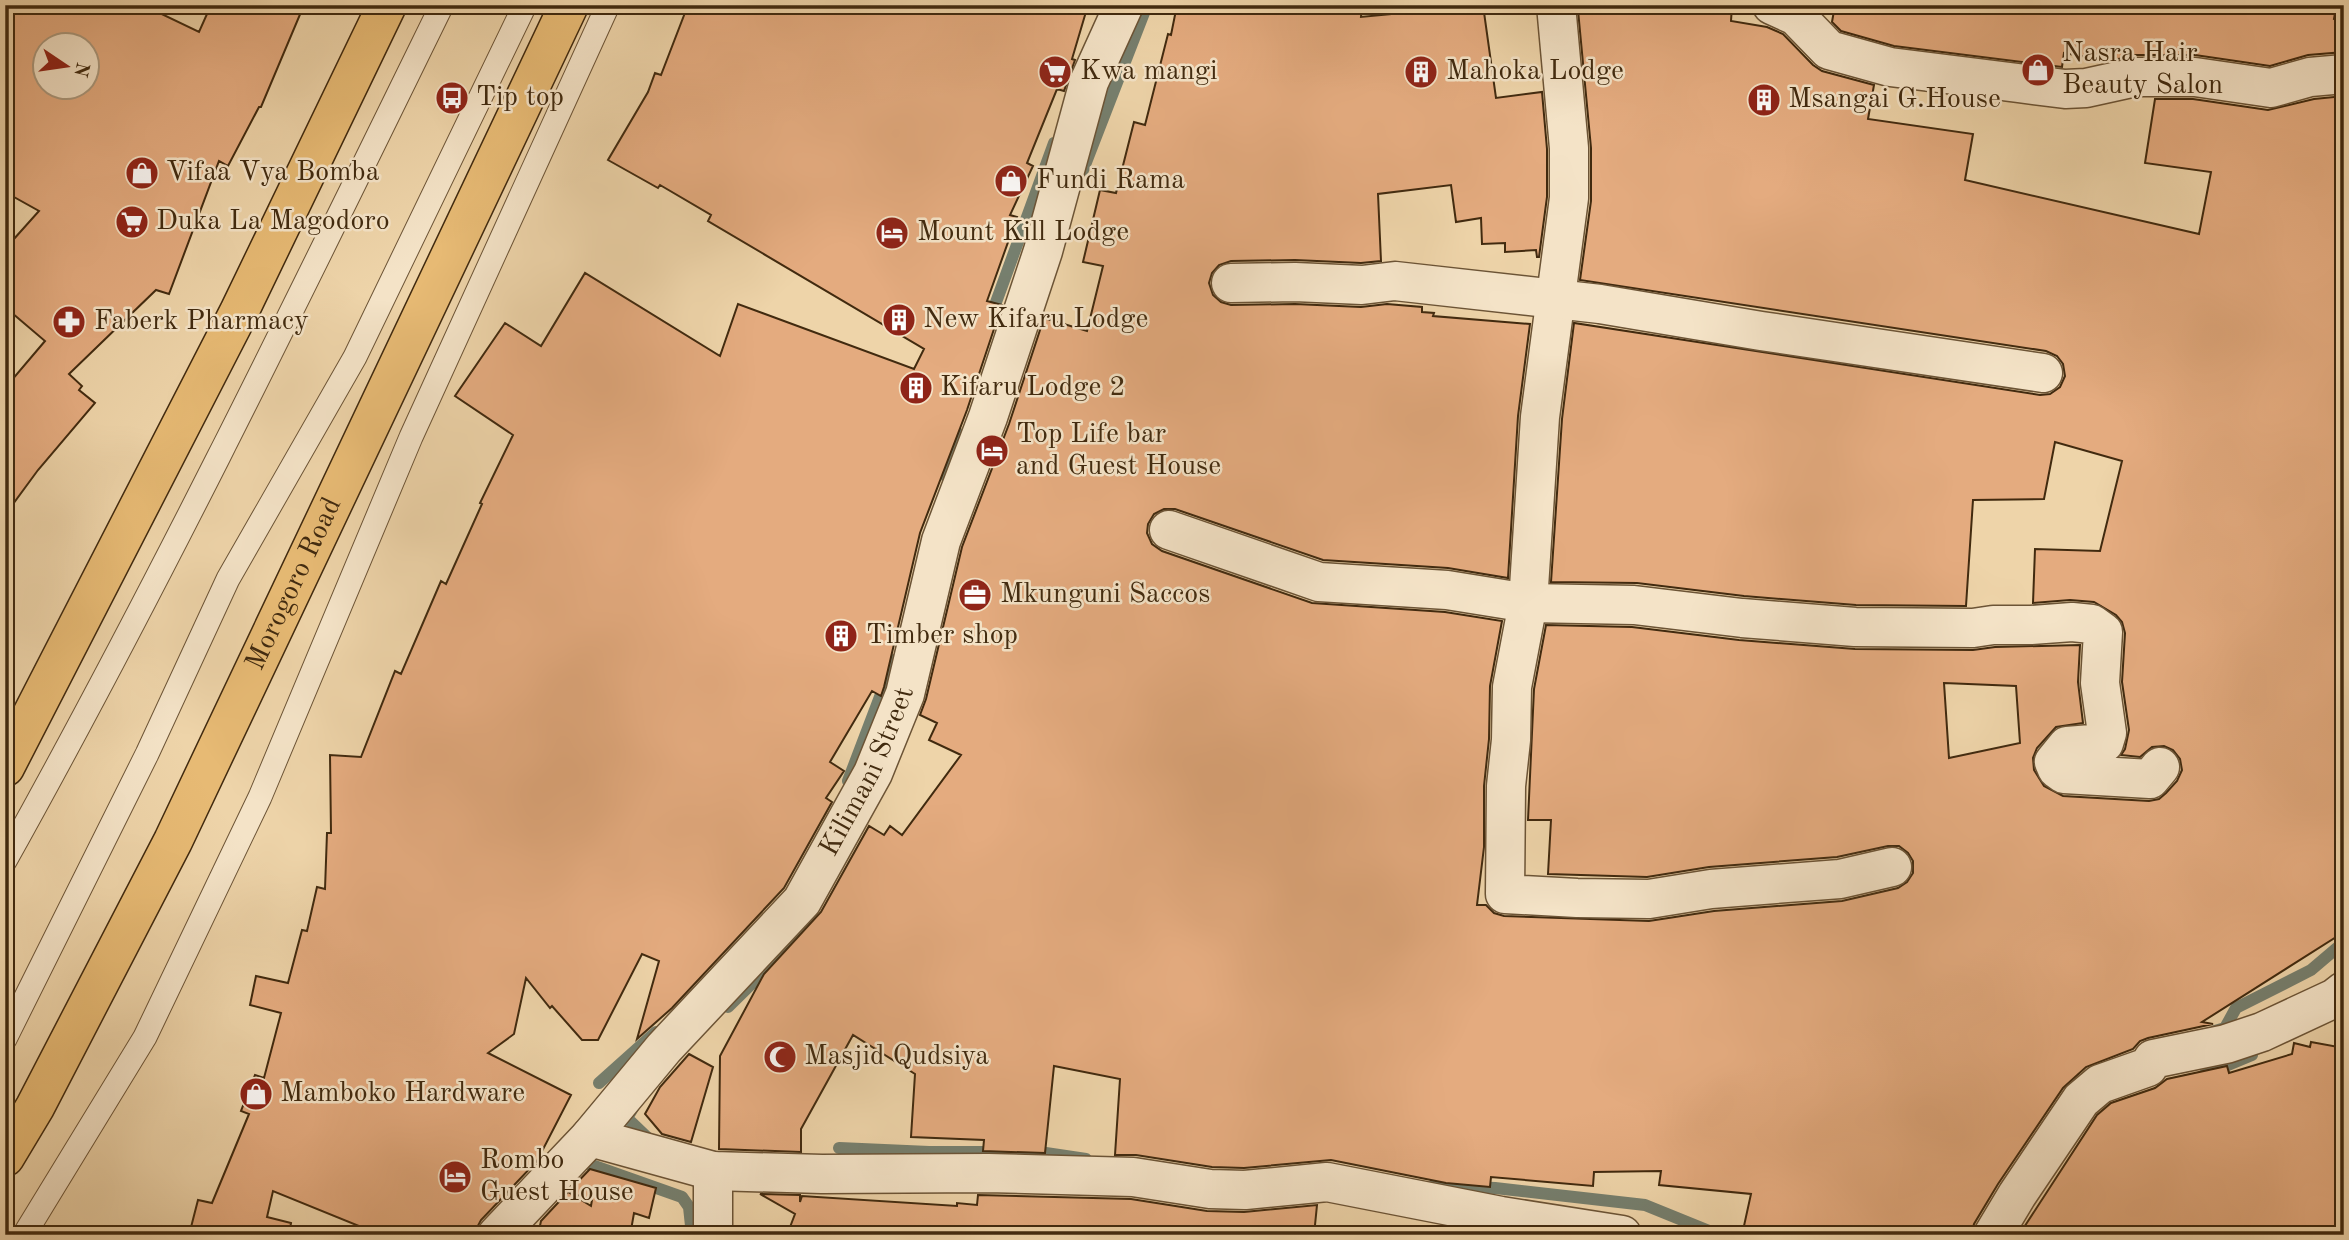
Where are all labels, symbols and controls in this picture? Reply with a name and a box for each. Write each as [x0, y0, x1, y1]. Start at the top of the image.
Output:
north arrow [32, 32, 102, 102]
place label: Nasra Hair Beauty Salon [2062, 40, 2223, 100]
shop icon: Nasra Hair Beauty Salon [2019, 51, 2057, 89]
supermarket icon: Kwa mangi [1036, 53, 1074, 91]
building icon: Mahoka Lodge [1402, 53, 1440, 91]
place label: Kwa mangi [1080, 58, 1218, 86]
place label: Mahoka Lodge [1446, 58, 1624, 86]
text: N [69, 60, 91, 79]
bus stop icon: Tip top [433, 79, 471, 117]
building icon: Msangai G.House [1745, 81, 1783, 119]
place label: Tip top [476, 84, 564, 112]
place label: Msangai G.House [1788, 86, 2001, 114]
shop icon: Vifaa Vya Bomba [123, 154, 161, 192]
place label: Vifaa Vya Bomba [166, 159, 380, 187]
shop icon: Fundi Rama [992, 162, 1030, 200]
place label: Fundi Rama [1036, 167, 1185, 195]
supermarket icon: Duka La Magodoro [113, 203, 151, 241]
place label: Duka La Magodoro [156, 208, 390, 236]
hotel icon: Mount Kill Lodge [873, 214, 911, 252]
place label: Mount Kill Lodge [917, 219, 1129, 247]
building icon: New Kifaru Lodge [880, 301, 918, 339]
pharmacy icon: Faberk Pharmacy [50, 303, 88, 341]
place label: New Kifaru Lodge [923, 306, 1148, 334]
place label: Faberk Pharmacy [94, 308, 309, 336]
building icon: Kifaru Lodge 2 [897, 369, 935, 407]
place label: Kifaru Lodge 2 [940, 374, 1125, 402]
place label: Top Life bar and Guest House [1016, 421, 1221, 481]
hotel icon: Top Life bar and Guest House [973, 432, 1011, 470]
street label: Morogoro Road [242, 494, 347, 675]
office icon: Mkunguni Saccos [956, 576, 994, 614]
place label: Mkunguni Saccos [1000, 581, 1210, 609]
building icon: Timber shop [822, 617, 860, 655]
place label: Timber shop [866, 622, 1018, 650]
street label: Kilimani Street [816, 685, 920, 861]
mosque icon: Masjid Qudsiya [761, 1038, 799, 1076]
place label: Masjid Qudsiya [804, 1043, 989, 1071]
shop icon: Mamboko Hardware [237, 1075, 275, 1113]
place label: Mamboko Hardware [280, 1080, 525, 1108]
place label: Rombo Guest House [480, 1147, 634, 1207]
hotel icon: Rombo Guest House [436, 1158, 474, 1196]

